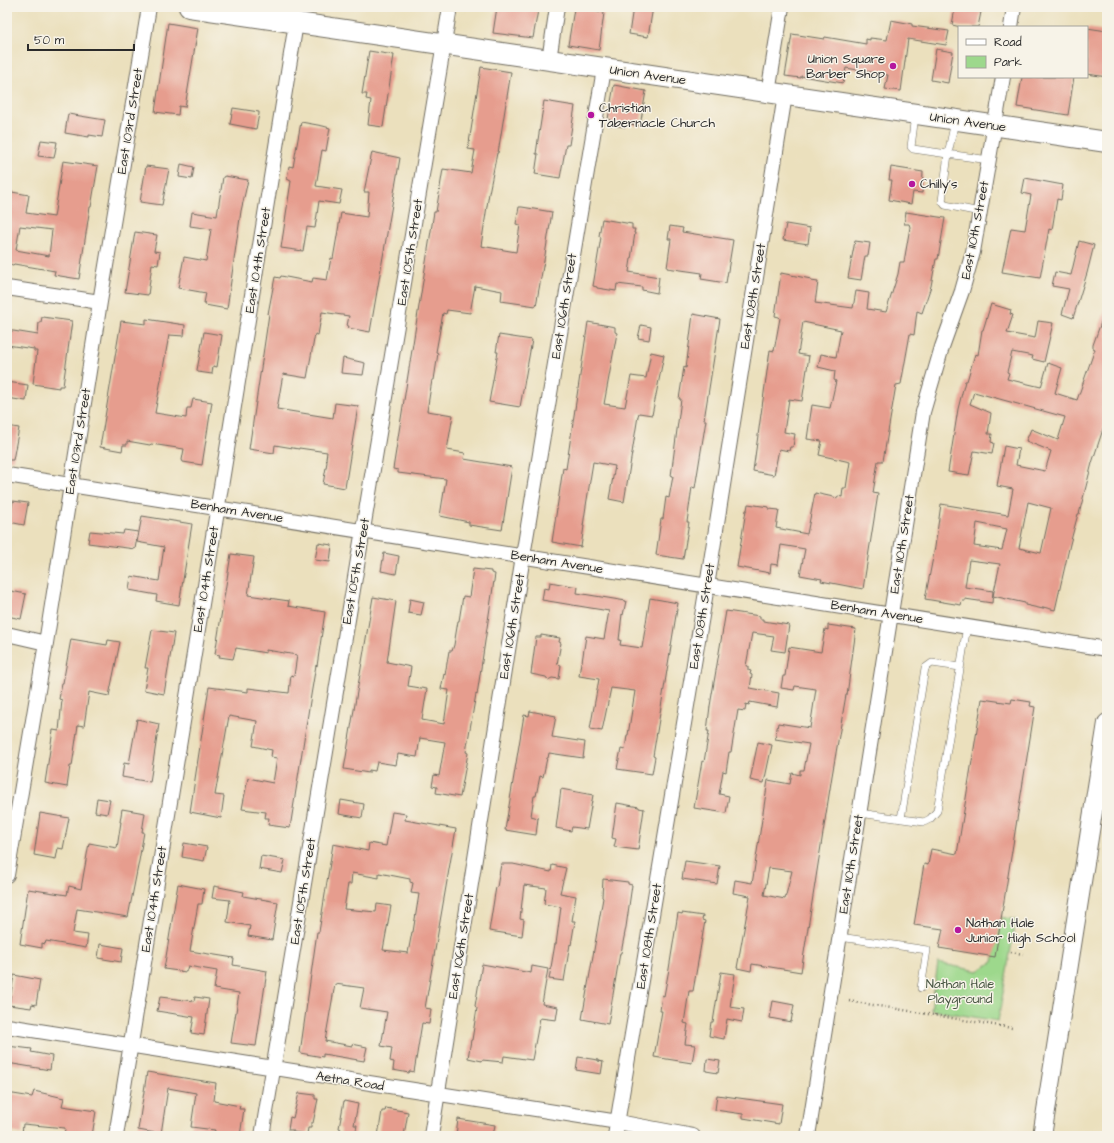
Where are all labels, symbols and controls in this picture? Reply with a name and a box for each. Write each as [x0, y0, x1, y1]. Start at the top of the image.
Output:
scale bar [28, 26, 134, 52]
legend [958, 26, 1088, 78]
text: 50 m [34, 32, 65, 49]
text: Road [994, 34, 1022, 51]
place label: Union Square Barber Shop [806, 50, 885, 83]
text: Park [994, 54, 1022, 71]
street label: Union Avenue [609, 61, 687, 89]
marker: Union Square Barber Shop [888, 61, 898, 71]
street label: East 103rd Street [113, 66, 147, 175]
place label: Christian Tabernacle Church [599, 99, 715, 132]
street label: Union Avenue [929, 108, 1007, 136]
marker: Christian Tabernacle Church [586, 110, 596, 120]
place label: Chilly's [920, 175, 958, 194]
marker: Chilly's [907, 179, 917, 189]
street label: East 110th Street [957, 179, 993, 281]
street label: East 105th Street [393, 197, 427, 306]
street label: East 104th Street [241, 205, 275, 314]
street label: East 108th Street [736, 241, 770, 350]
street label: East 106th Street [547, 251, 581, 360]
street label: East 103rd Street [61, 386, 95, 495]
street label: East 110th Street [885, 493, 919, 595]
street label: Benham Avenue [189, 495, 285, 527]
street label: East 105th Street [338, 516, 374, 625]
street label: East 104th Street [189, 524, 223, 633]
street label: Benham Avenue [509, 546, 605, 578]
street label: East 108th Street [685, 561, 719, 670]
street label: East 106th Street [495, 571, 529, 680]
street label: Benham Avenue [829, 596, 925, 628]
street label: East 110th Street [834, 813, 868, 915]
street label: East 105th Street [286, 836, 320, 945]
street label: East 104th Street [137, 844, 171, 953]
street label: East 108th Street [632, 881, 666, 990]
street label: East 106th Street [444, 891, 478, 1000]
place label: Nathan Hale Junior High School [966, 914, 1076, 948]
marker: Nathan Hale Junior High School [953, 925, 963, 935]
park label: Nathan Hale Playground [926, 975, 994, 1009]
street label: Aetna Road [315, 1067, 386, 1095]

